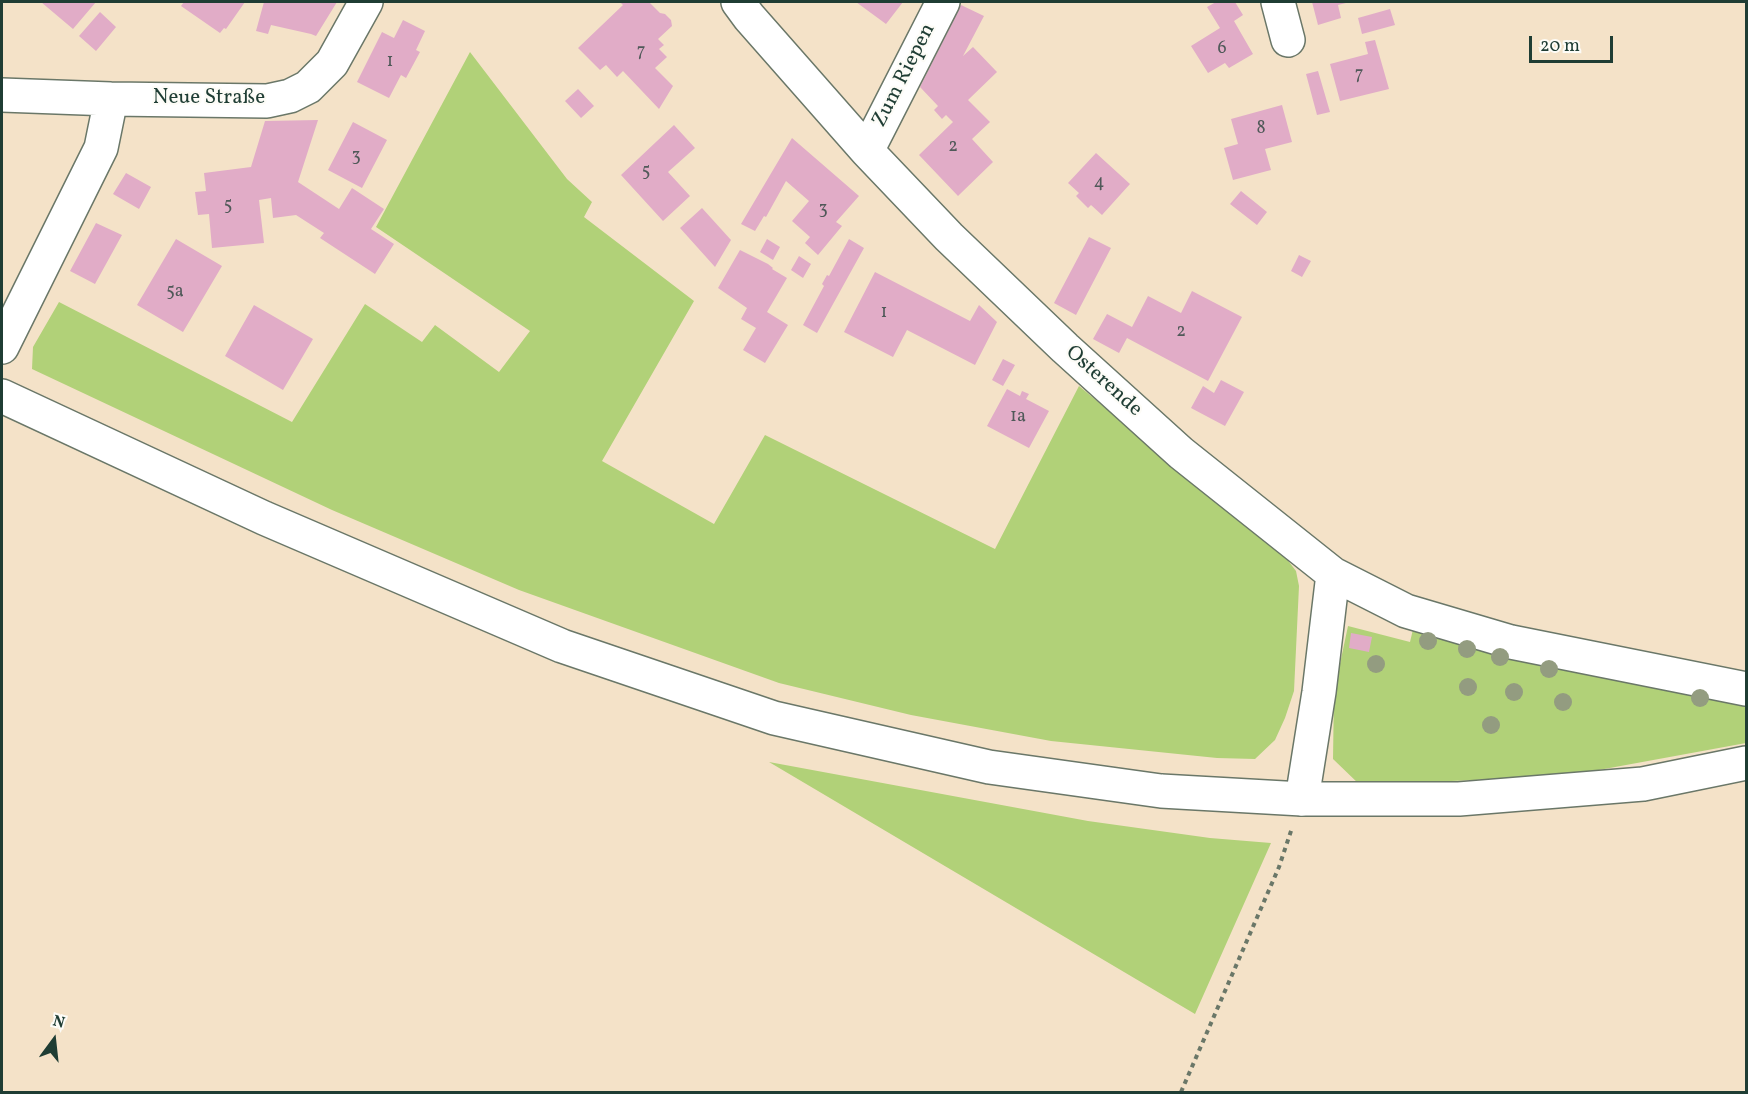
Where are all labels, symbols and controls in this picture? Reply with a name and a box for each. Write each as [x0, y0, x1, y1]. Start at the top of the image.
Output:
street label: Zum Riepen [868, 20, 942, 132]
scale bar [1532, 24, 1616, 62]
text: 20 m [1540, 34, 1580, 59]
house number: 6 [1217, 39, 1227, 61]
house number: 7 [637, 42, 645, 64]
house number: 1 [387, 52, 393, 74]
house number: 7 [1355, 65, 1363, 87]
street label: Neue Straße [153, 86, 265, 112]
house number: 8 [1256, 119, 1266, 141]
house number: 2 [948, 137, 958, 159]
house number: 3 [351, 147, 361, 169]
house number: 5 [642, 162, 650, 184]
house number: 4 [1094, 173, 1104, 195]
house number: 5 [224, 196, 232, 218]
house number: 3 [818, 200, 828, 222]
house number: 5a [166, 282, 184, 304]
house number: 1 [881, 303, 887, 325]
house number: 2 [1176, 322, 1186, 344]
street label: Osterende [1059, 341, 1147, 423]
house number: 1a [1010, 407, 1026, 429]
north arrow [24, 1010, 84, 1070]
text: N [50, 1010, 67, 1035]

